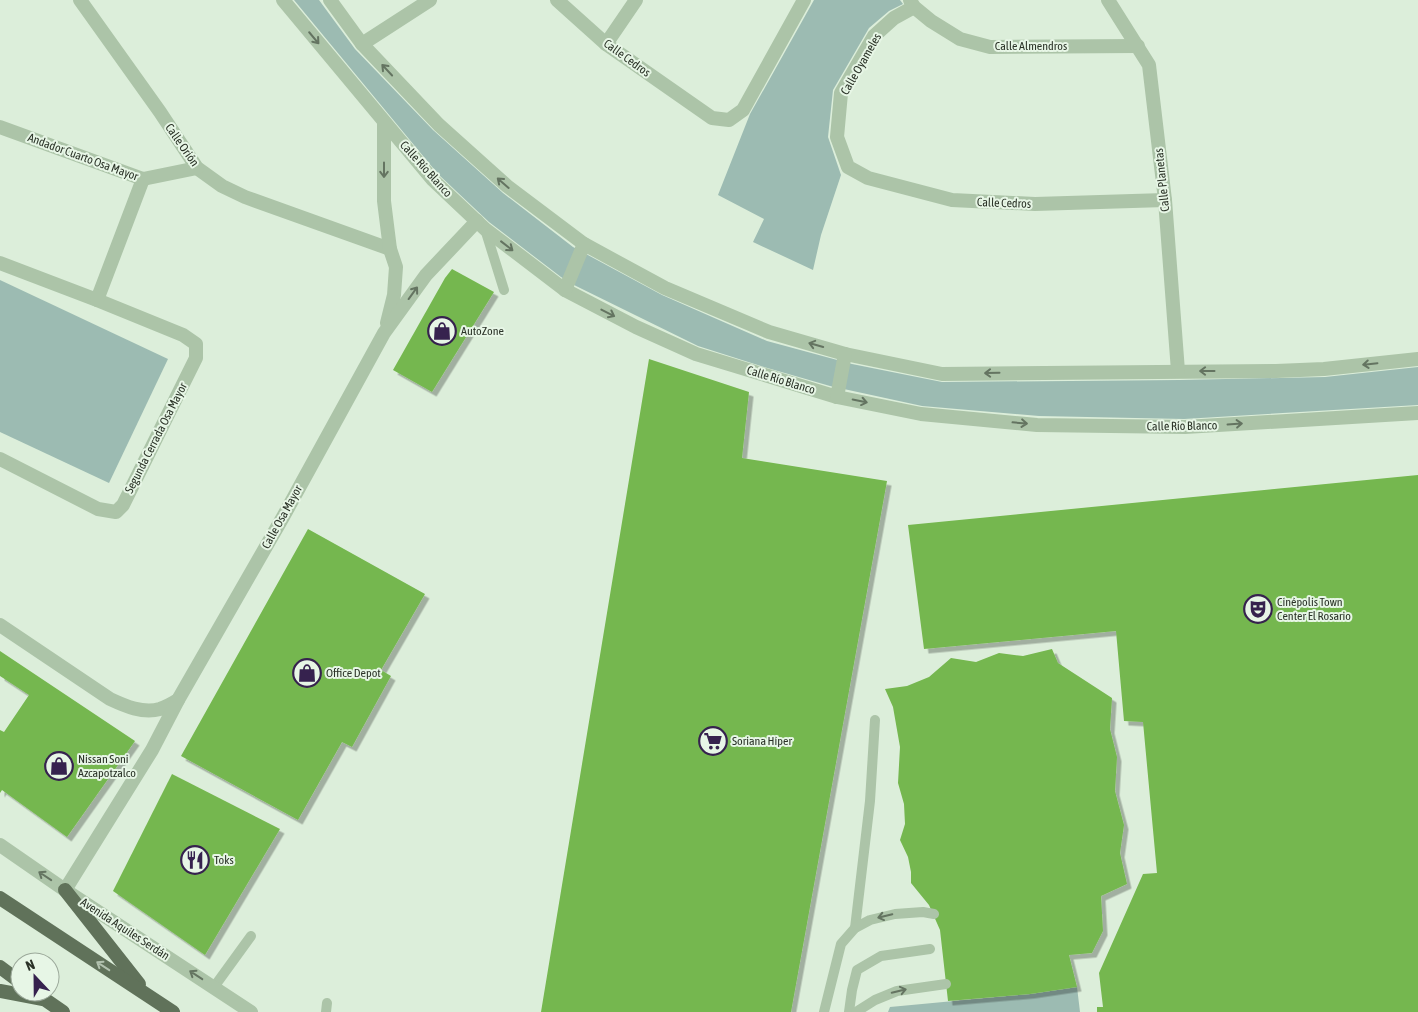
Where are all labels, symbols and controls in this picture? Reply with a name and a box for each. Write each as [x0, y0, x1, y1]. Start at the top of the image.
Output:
one-way arrow [309, 31, 320, 44]
street label: Calle Oyameles [838, 31, 884, 97]
street label: Calle Cedros [601, 36, 653, 80]
street label: Calle Almendros [995, 39, 1067, 53]
one-way arrow [381, 64, 393, 76]
street label: Calle Orión [162, 121, 202, 169]
street label: Andador Cuarto Osa Mayor [26, 131, 141, 184]
street label: Calle Río Blanco [397, 138, 455, 200]
street label: Calle Planetas [1152, 148, 1172, 212]
one-way arrow [379, 162, 389, 178]
one-way arrow [497, 177, 510, 188]
street label: Calle Cedros [977, 195, 1031, 211]
one-way arrow [500, 241, 514, 251]
one-way arrow [408, 286, 418, 300]
one-way arrow [601, 308, 616, 318]
shop icon: AutoZone [427, 316, 457, 346]
place label: AutoZone [461, 324, 504, 338]
one-way arrow [808, 340, 824, 350]
one-way arrow [1362, 359, 1378, 369]
street label: Calle Río Blanco [745, 363, 817, 397]
one-way arrow [1200, 366, 1216, 376]
one-way arrow [985, 369, 1001, 378]
street label: Segunda Cerrada Osa Mayor [122, 380, 190, 496]
one-way arrow [851, 397, 867, 407]
street label: Calle Río Blanco [1147, 418, 1218, 434]
one-way arrow [1012, 419, 1028, 428]
one-way arrow [1227, 420, 1243, 429]
street label: Calle Osa Mayor [259, 482, 305, 551]
theatre icon: Cinépolis Town Center El Rosario [1243, 594, 1273, 624]
place label: Cinépolis Town Center El Rosario [1277, 595, 1351, 623]
shop icon: Office Depot [292, 658, 322, 688]
place label: Office Depot [326, 666, 381, 680]
supermarket icon: Soriana Híper [698, 726, 728, 756]
place label: Soriana Híper [732, 734, 792, 748]
shop icon: Nissan Soni Azcapotzalco [44, 751, 74, 781]
place label: Nissan Soni Azcapotzalco [78, 752, 136, 780]
restaurant icon: Toks [180, 845, 210, 875]
place label: Toks [214, 853, 234, 867]
one-way arrow [38, 871, 52, 881]
street label: Avenida Aquiles Serdán [78, 895, 172, 963]
one-way arrow [878, 912, 894, 921]
north arrow [10, 952, 60, 1002]
text: N [23, 956, 37, 974]
one-way arrow [96, 961, 110, 971]
one-way arrow [189, 970, 203, 980]
one-way arrow [890, 986, 906, 996]

